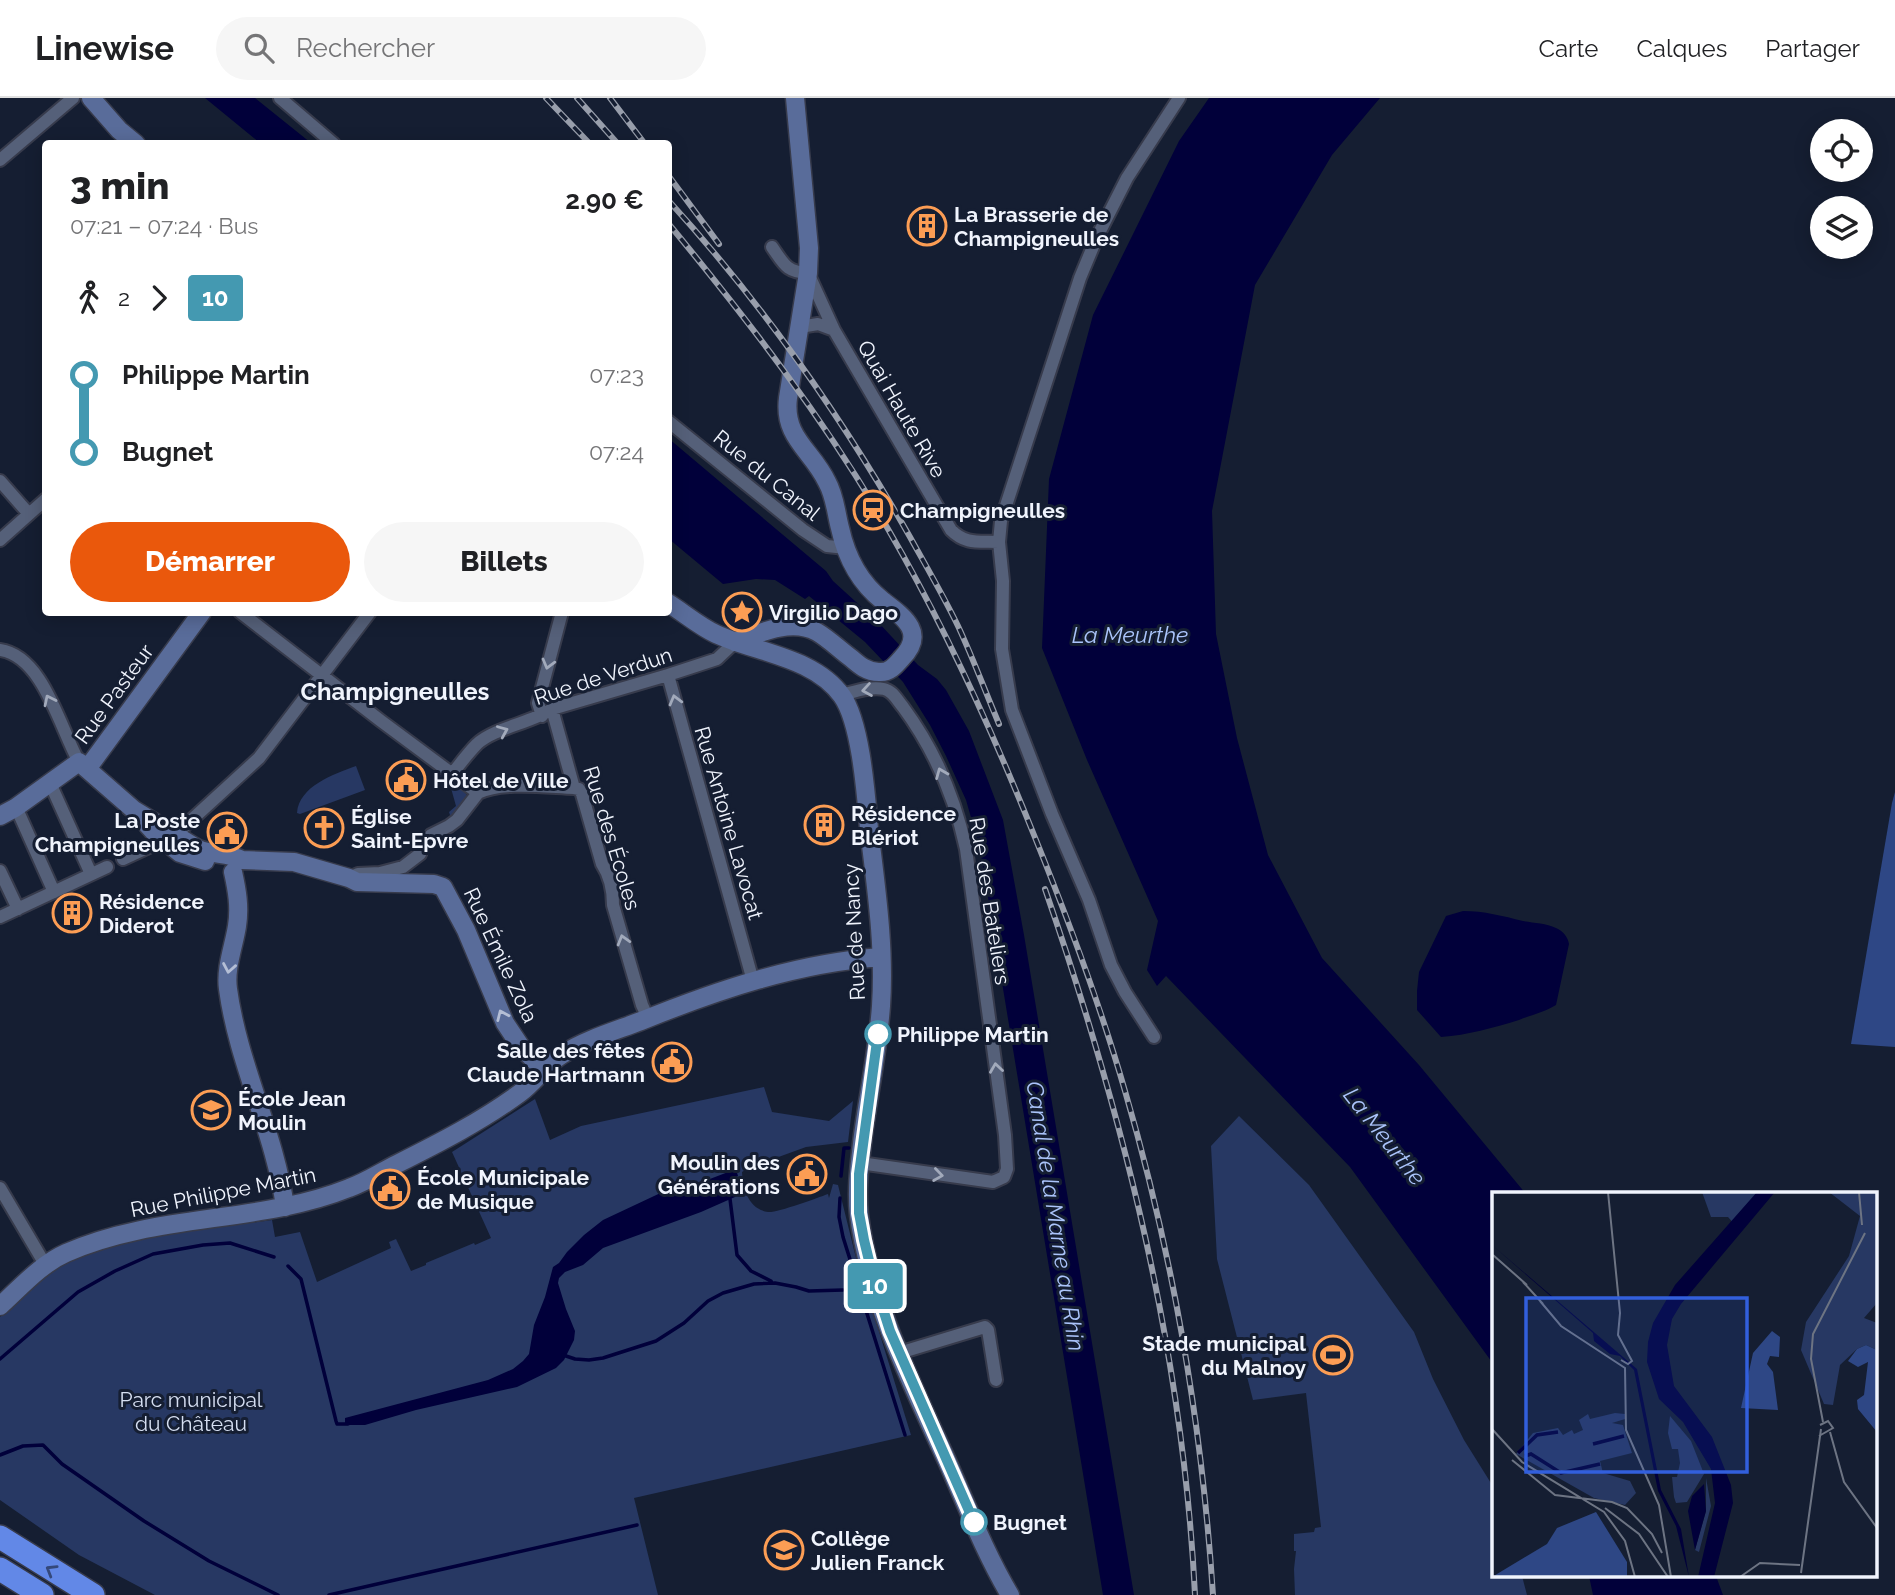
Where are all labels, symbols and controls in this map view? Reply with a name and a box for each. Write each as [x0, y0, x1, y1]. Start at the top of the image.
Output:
search box [216, 17, 706, 80]
text: Linewise [35, 29, 174, 68]
icon: search [240, 29, 278, 67]
text: Rechercher [296, 33, 435, 63]
text: Carte [1539, 34, 1598, 63]
text: Calques [1636, 34, 1727, 63]
text: Partager [1765, 34, 1860, 63]
map controls [1810, 119, 1873, 259]
button: locate [1810, 119, 1873, 182]
text: 3 min [70, 163, 170, 208]
text: 2.90 € [565, 185, 644, 215]
button: layers [1810, 196, 1873, 259]
place label: La Brasserie de Champigneulles [954, 202, 1119, 251]
building icon: La Brasserie de Champigneulles [906, 205, 948, 247]
text: 07:21 – 07:24 · Bus [70, 212, 258, 239]
icon: walk [70, 279, 108, 317]
icon: forward [140, 279, 178, 317]
text: 10 [202, 283, 229, 312]
text: 2 [118, 284, 130, 311]
street label: Quai Haute Rive [852, 336, 952, 482]
text: Philippe Martin [122, 360, 310, 390]
text: 07:23 [589, 361, 644, 388]
street label: Rue du Canal [709, 424, 826, 526]
text: Bugnet [122, 437, 213, 467]
text: 07:24 [589, 438, 644, 465]
station icon: Champigneulles [852, 489, 894, 531]
place label: Champigneulles [900, 498, 1065, 523]
button: Démarrer [70, 522, 350, 602]
button: Billets [364, 522, 644, 602]
place icon: Virgilio Dago [721, 591, 763, 633]
place label: Virgilio Dago [769, 600, 898, 625]
water label: La Meurthe [1072, 621, 1188, 648]
street label: Rue Pasteur [69, 639, 159, 749]
street label: Rue de Verdun [531, 642, 675, 710]
one-way arrow [542, 658, 556, 670]
district label: Champigneulles [301, 677, 490, 706]
one-way arrow [861, 682, 873, 697]
one-way arrow [669, 694, 683, 706]
one-way arrow [44, 695, 58, 707]
street label: Rue Antoine Lavocat [689, 724, 769, 922]
one-way arrow [496, 725, 508, 739]
public building icon: Hôtel de Ville [385, 759, 427, 801]
street label: Rue des Écoles [578, 763, 646, 913]
place label: Hôtel de Ville [433, 768, 569, 793]
one-way arrow [936, 768, 950, 780]
place label: Résidence Blériot [851, 801, 956, 850]
place label: Église Saint-Epvre [351, 804, 469, 853]
building icon: Résidence Blériot [803, 804, 845, 846]
church icon: Église Saint-Epvre [303, 807, 345, 849]
place label: La Poste Champigneulles [35, 808, 200, 857]
public building icon: La Poste Champigneulles [206, 811, 248, 853]
street label: Rue des Bateliers [964, 815, 1016, 987]
street label: Rue de Nancy [838, 863, 870, 1001]
street label: Rue Émile Zola [459, 883, 543, 1027]
place label: Résidence Diderot [99, 889, 204, 938]
building icon: Résidence Diderot [51, 892, 93, 934]
one-way arrow [617, 934, 632, 946]
one-way arrow [222, 962, 237, 973]
one-way arrow [496, 1010, 510, 1023]
marker: Philippe Martin [865, 1021, 891, 1047]
place label: Philippe Martin [897, 1022, 1049, 1047]
place label: Salle des fêtes Claude Hartmann [467, 1038, 645, 1087]
public building icon: Salle des fêtes Claude Hartmann [651, 1041, 693, 1083]
one-way arrow [988, 1062, 1003, 1074]
water label: Canal de la Marne au Rhin [1021, 1079, 1091, 1353]
water label: La Meurthe [1338, 1082, 1432, 1190]
place label: École Jean Moulin [238, 1086, 346, 1135]
school or university icon: École Jean Moulin [190, 1089, 232, 1131]
place label: Moulin des Générations [658, 1150, 780, 1199]
public building icon: Moulin des Générations [786, 1153, 828, 1195]
street label: Rue Philippe Martin [128, 1162, 318, 1222]
place label: École Municipale de Musique [417, 1165, 590, 1214]
one-way arrow [932, 1167, 944, 1182]
public building icon: École Municipale de Musique [369, 1168, 411, 1210]
inset map [1492, 1192, 1878, 1578]
line badge: 10 [844, 1263, 906, 1309]
text: 10 [862, 1271, 888, 1300]
place label: Stade municipal du Malnoy [1142, 1331, 1306, 1380]
sports icon: Stade municipal du Malnoy [1312, 1334, 1354, 1376]
park label: Parc municipal du Château [119, 1387, 263, 1436]
marker: Bugnet [961, 1509, 987, 1535]
place label: Bugnet [993, 1510, 1067, 1535]
place label: Collège Julien Franck [811, 1526, 945, 1575]
school or university icon: Collège Julien Franck [763, 1529, 805, 1571]
one-way arrow [46, 1566, 59, 1579]

